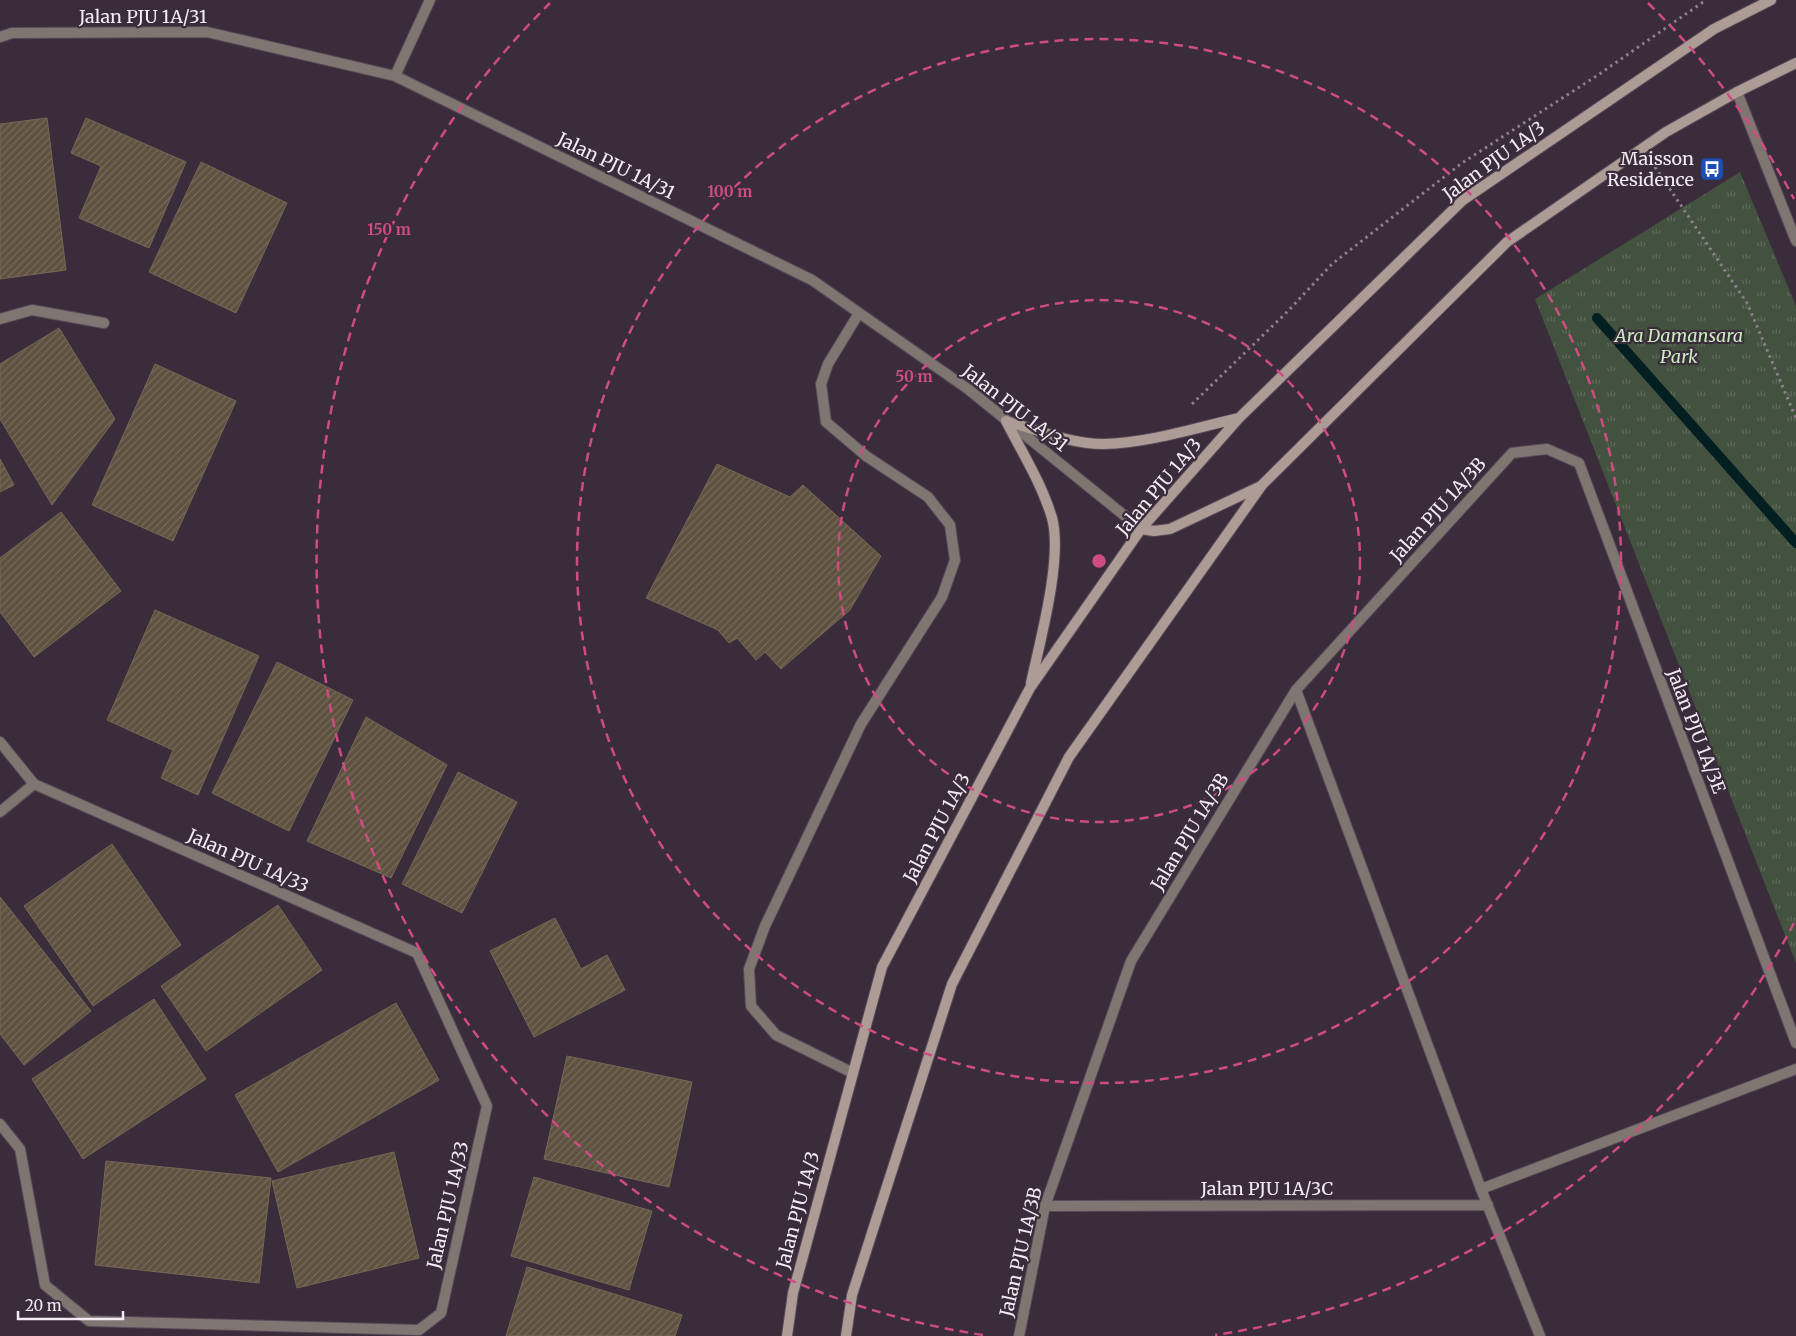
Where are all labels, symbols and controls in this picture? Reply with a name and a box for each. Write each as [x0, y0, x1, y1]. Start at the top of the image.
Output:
street label: Jalan PJU 1A/31 [78, 5, 207, 28]
street label: Jalan PJU 1A/3 [1437, 116, 1549, 206]
street label: Jalan PJU 1A/31 [553, 127, 679, 204]
place label: Maisson Residence [1607, 147, 1694, 191]
bus stop icon: Maisson Residence [1699, 156, 1725, 182]
text: 100 m [708, 182, 752, 201]
text: 150 m [367, 220, 411, 239]
park label: Ara Damansara Park [1613, 324, 1743, 368]
street label: Jalan PJU 1A/31 [957, 358, 1073, 456]
text: 50 m [895, 367, 933, 386]
street label: Jalan PJU 1A/3 [1110, 433, 1206, 541]
street label: Jalan PJU 1A/3B [1384, 453, 1490, 567]
centre of rings [1090, 552, 1108, 570]
street label: Jalan PJU 1A/3E [1662, 664, 1731, 797]
street label: Jalan PJU 1A/3 [898, 769, 975, 887]
street label: Jalan PJU 1A/3B [1145, 769, 1233, 895]
street label: Jalan PJU 1A/33 [183, 823, 312, 898]
street label: Jalan PJU 1A/33 [421, 1139, 473, 1272]
street label: Jalan PJU 1A/3 [771, 1149, 824, 1272]
street label: Jalan PJU 1A/3C [1200, 1177, 1334, 1200]
street label: Jalan PJU 1A/3B [994, 1185, 1047, 1320]
scale bar [18, 1288, 122, 1320]
text: 20 m [25, 1296, 62, 1315]

